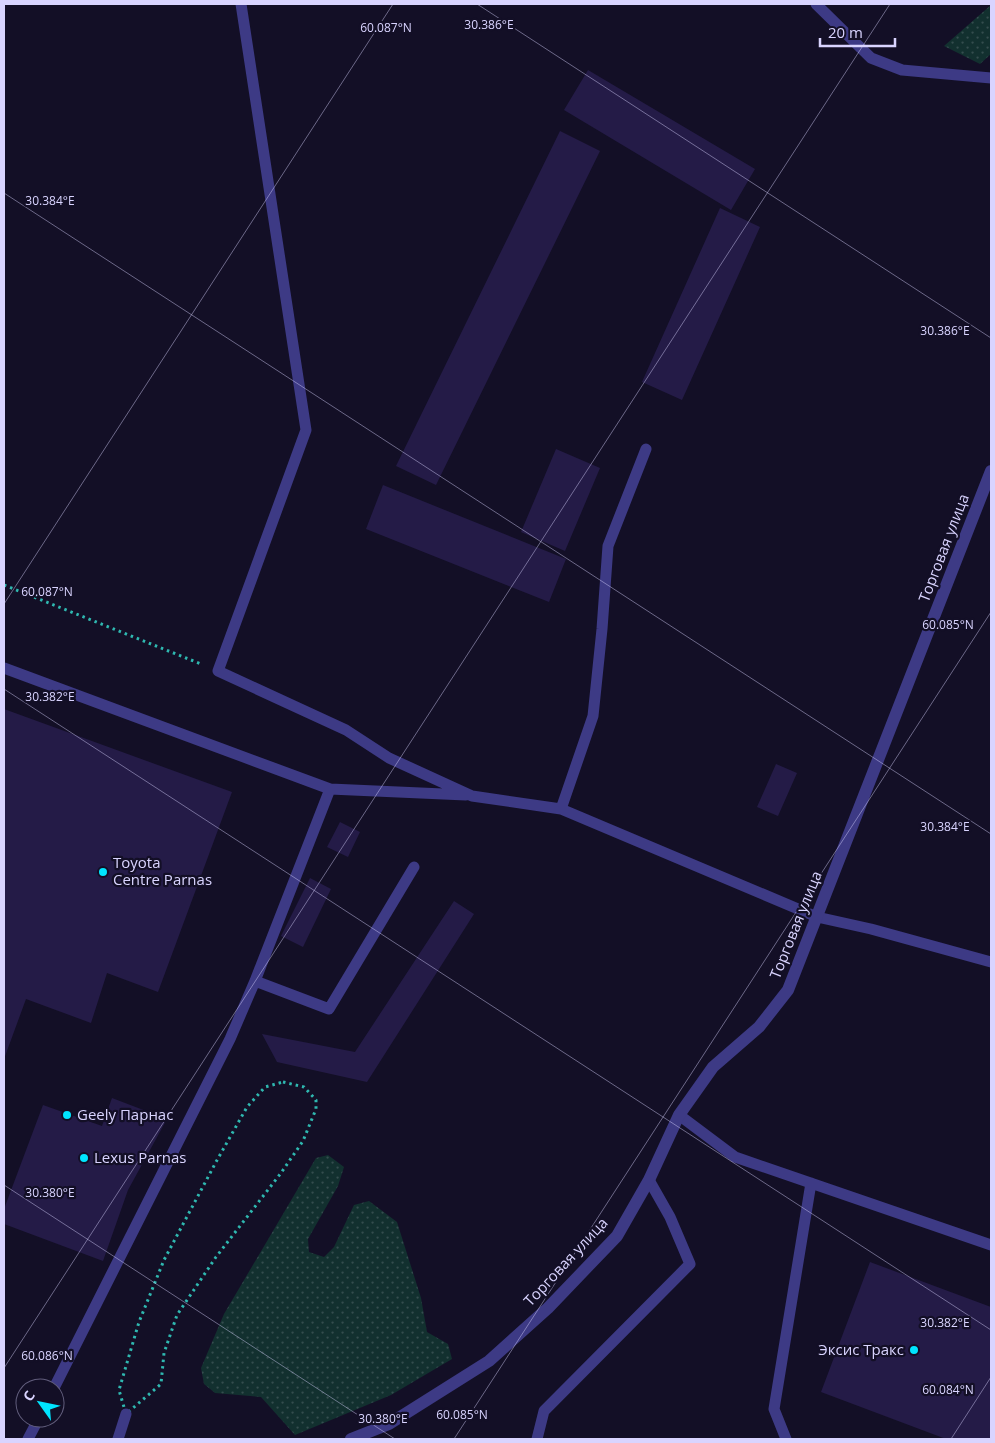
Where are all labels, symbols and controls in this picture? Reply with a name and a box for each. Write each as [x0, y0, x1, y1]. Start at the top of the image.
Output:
scale bar [820, 15, 895, 47]
text: 30.386°E [464, 16, 514, 33]
text: 60.087°N [360, 19, 412, 36]
text: 20 m [828, 22, 863, 42]
text: 30.384°E [25, 192, 75, 209]
text: 30.386°E [920, 322, 970, 339]
street label: Торговая улица [913, 491, 973, 605]
text: 60.087°N [21, 583, 73, 600]
text: 60.085°N [922, 616, 974, 633]
text: 30.382°E [25, 688, 75, 705]
text: 30.384°E [920, 818, 970, 835]
place label: Toyota Centre Parnas [113, 852, 212, 889]
marker: Toyota Centre Parnas [97, 866, 109, 878]
street label: Торговая улица [764, 868, 826, 981]
place label: Geely Парнас [77, 1104, 173, 1124]
marker: Geely Парнас [61, 1109, 73, 1121]
place label: Lexus Parnas [94, 1147, 187, 1167]
marker: Lexus Parnas [78, 1152, 90, 1164]
text: 30.380°E [25, 1184, 75, 1201]
street label: Торговая улица [519, 1213, 612, 1310]
text: 30.382°E [920, 1314, 970, 1331]
place label: Эксис Тракс [818, 1339, 904, 1359]
marker: Эксис Тракс [908, 1344, 920, 1356]
text: 60.086°N [21, 1347, 73, 1364]
north arrow [15, 1378, 65, 1428]
text: 60.084°N [922, 1381, 974, 1398]
text: С [18, 1387, 39, 1405]
text: 60.085°N [436, 1406, 488, 1423]
text: 30.380°E [358, 1410, 408, 1427]

